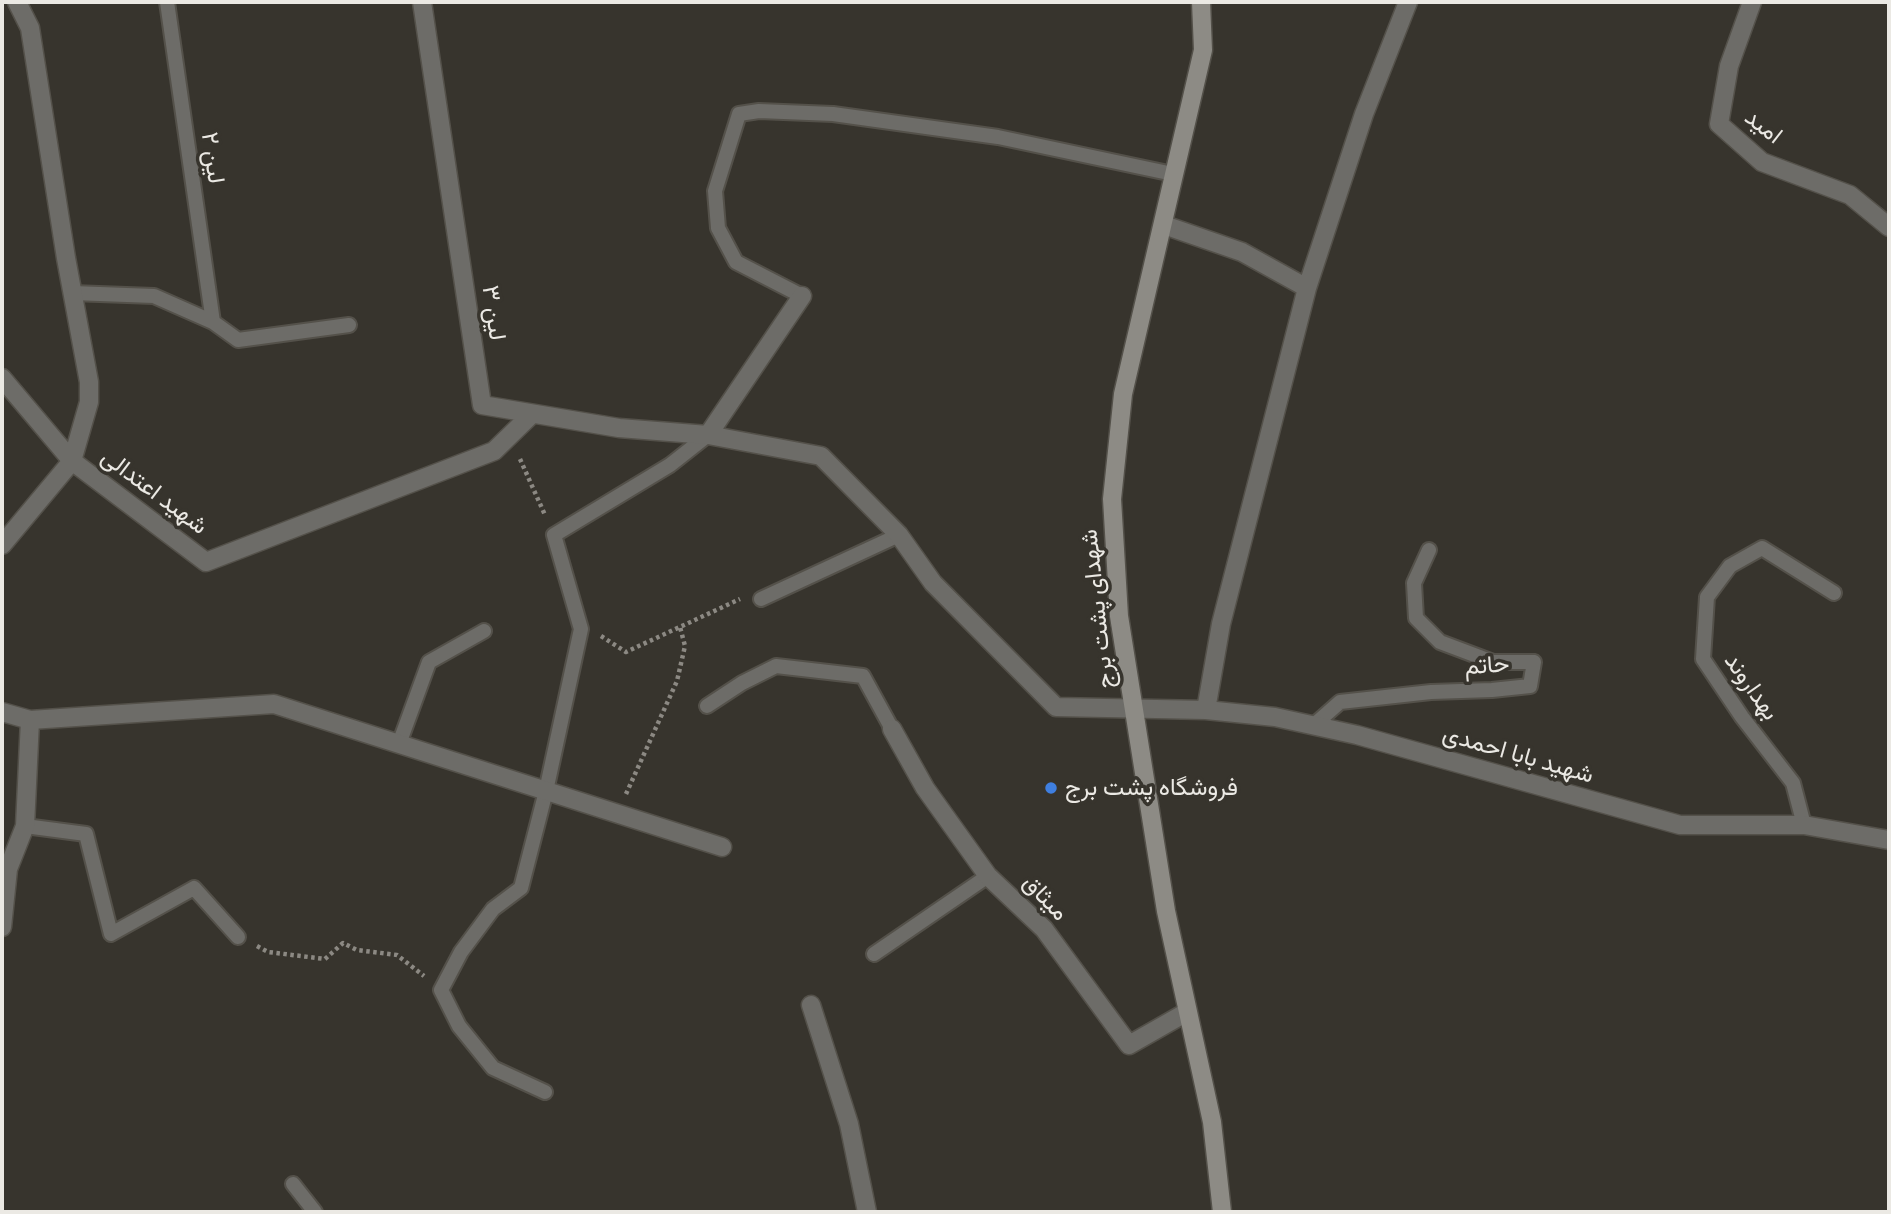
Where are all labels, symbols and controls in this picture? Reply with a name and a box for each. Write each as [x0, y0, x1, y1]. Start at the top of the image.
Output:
street label: امید [1738, 103, 1788, 151]
street label: لین ۲ [194, 130, 230, 186]
street label: لین ۳ [475, 284, 511, 342]
street label: شهید اعتدالی [95, 443, 213, 541]
street label: شهدای پشت برج [1075, 528, 1121, 690]
street label: بهداروند [1718, 648, 1784, 726]
street label: حاتم [1464, 650, 1510, 682]
street label: شهید بابا احمدی [1439, 720, 1597, 790]
place label: فروشگاه پشت برج [1065, 774, 1238, 802]
marker: فروشگاه پشت برج [1043, 780, 1059, 796]
street label: میثاق [1016, 869, 1074, 927]

